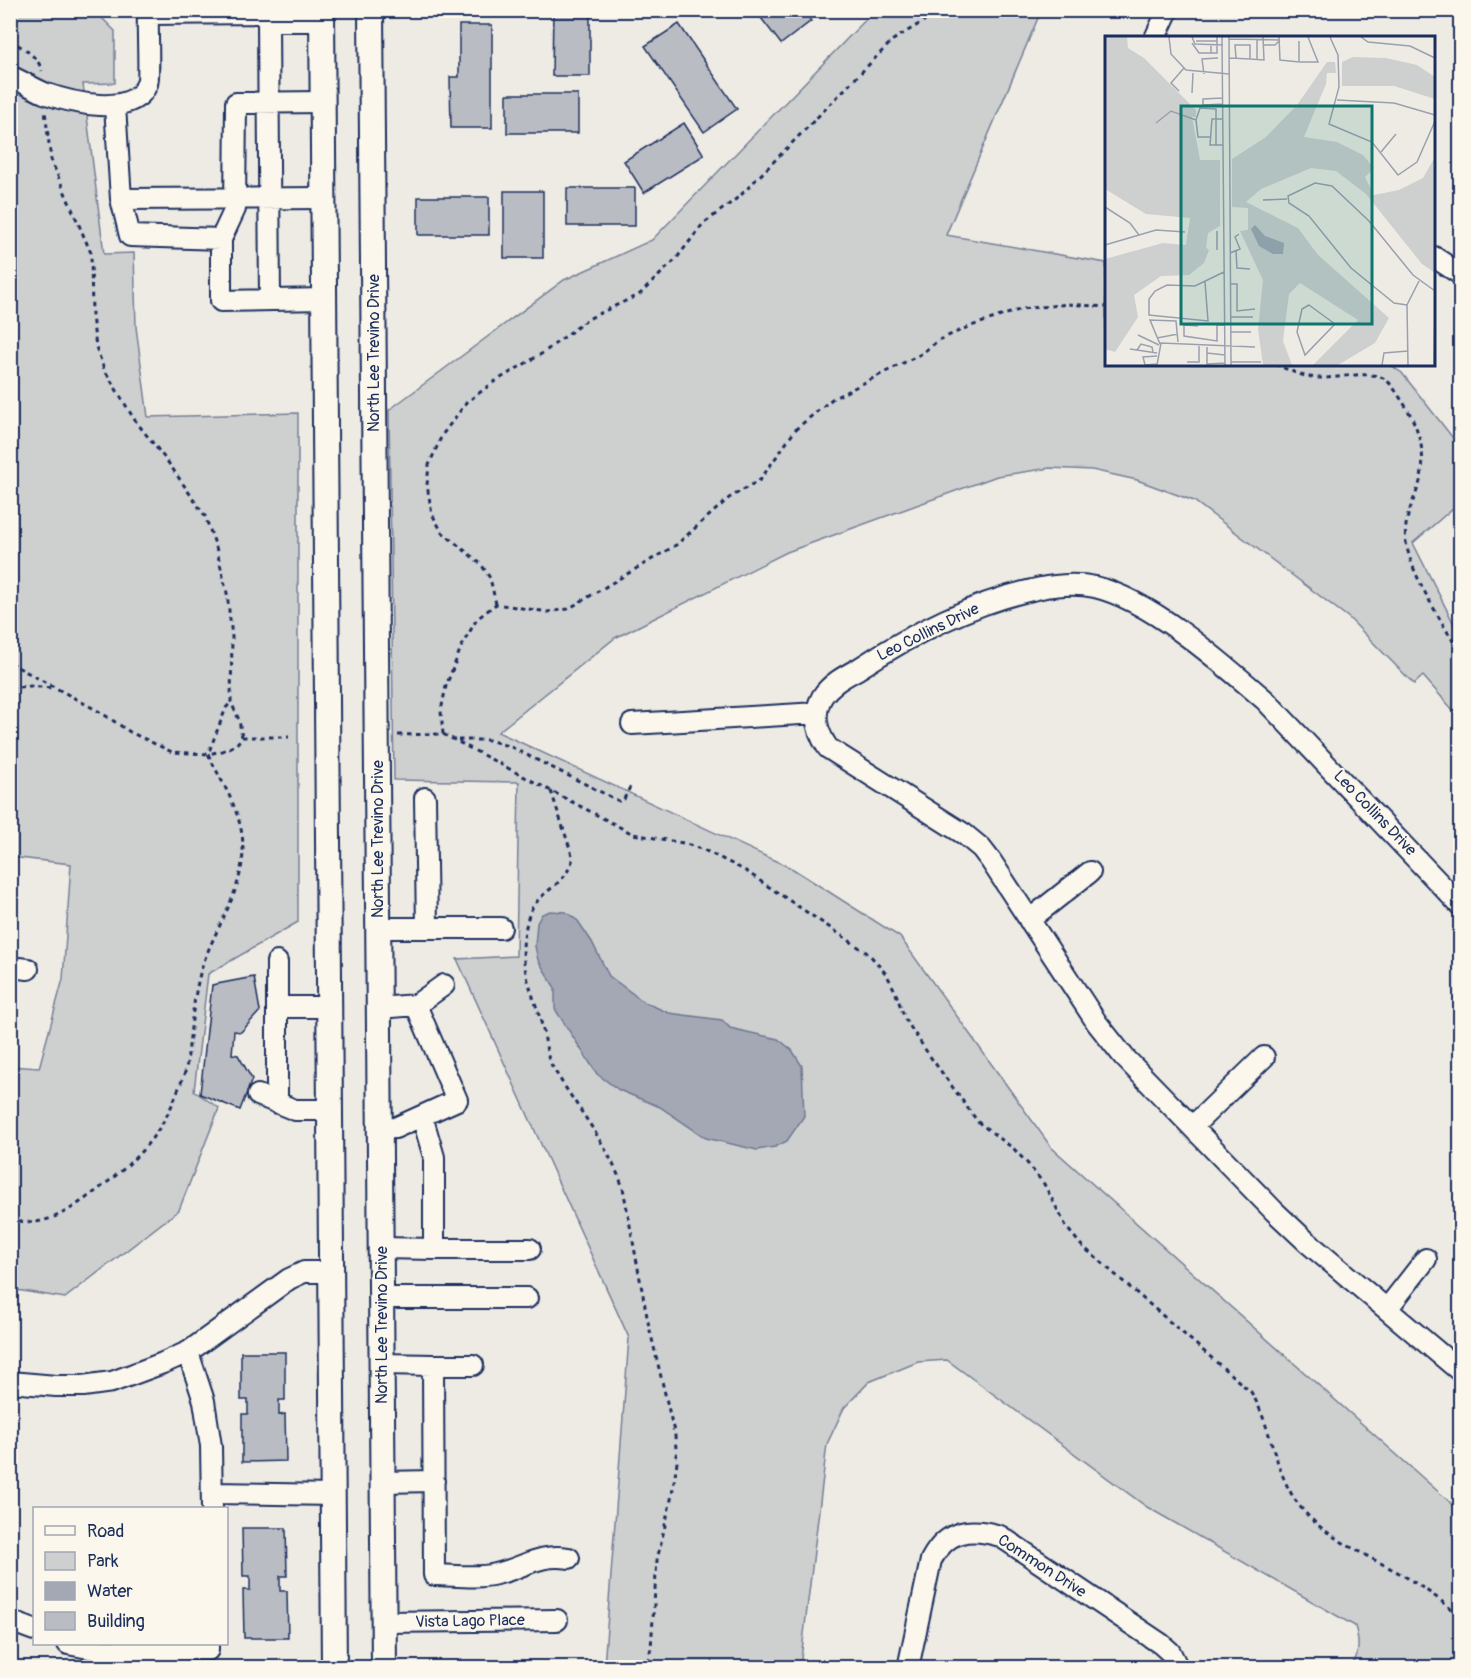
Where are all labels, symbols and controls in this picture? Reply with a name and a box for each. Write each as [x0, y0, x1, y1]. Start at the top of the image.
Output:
inset map [1105, 36, 1435, 366]
street label: North Lee Trevino Drive [364, 274, 384, 432]
street label: Leo Collins Drive [874, 599, 982, 665]
street label: North Lee Trevino Drive [368, 760, 388, 918]
street label: Leo Collins Drive [1329, 766, 1421, 860]
street label: North Lee Trevino Drive [372, 1246, 392, 1404]
legend [33, 1507, 228, 1645]
text: Road [87, 1520, 124, 1543]
street label: Common Drive [994, 1530, 1090, 1602]
text: Park [87, 1550, 119, 1573]
text: Water [87, 1580, 133, 1603]
text: Building [87, 1610, 145, 1633]
street label: Vista Lago Place [415, 1610, 525, 1632]

